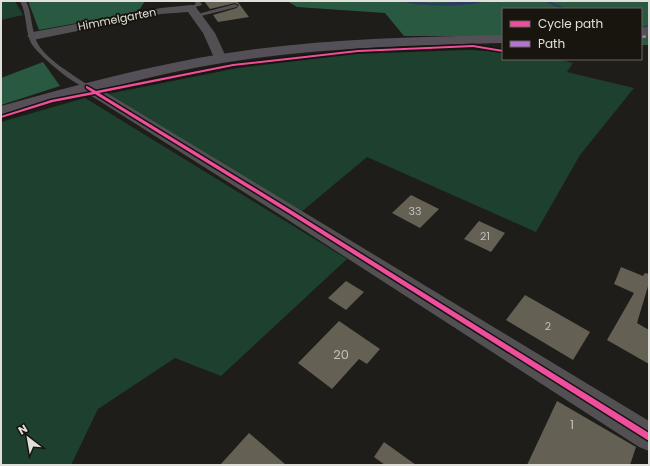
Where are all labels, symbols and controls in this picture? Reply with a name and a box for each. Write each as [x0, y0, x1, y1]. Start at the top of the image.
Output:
street label: Himmelgarten [77, 4, 157, 34]
legend [502, 8, 642, 60]
text: Cycle path [538, 15, 603, 32]
text: Path [538, 35, 565, 52]
house number: 33 [409, 203, 421, 219]
house number: 21 [480, 228, 490, 244]
house number: 2 [545, 318, 551, 334]
house number: 20 [333, 345, 349, 364]
house number: 1 [570, 415, 574, 434]
north arrow [8, 418, 48, 458]
text: N [15, 420, 31, 438]

